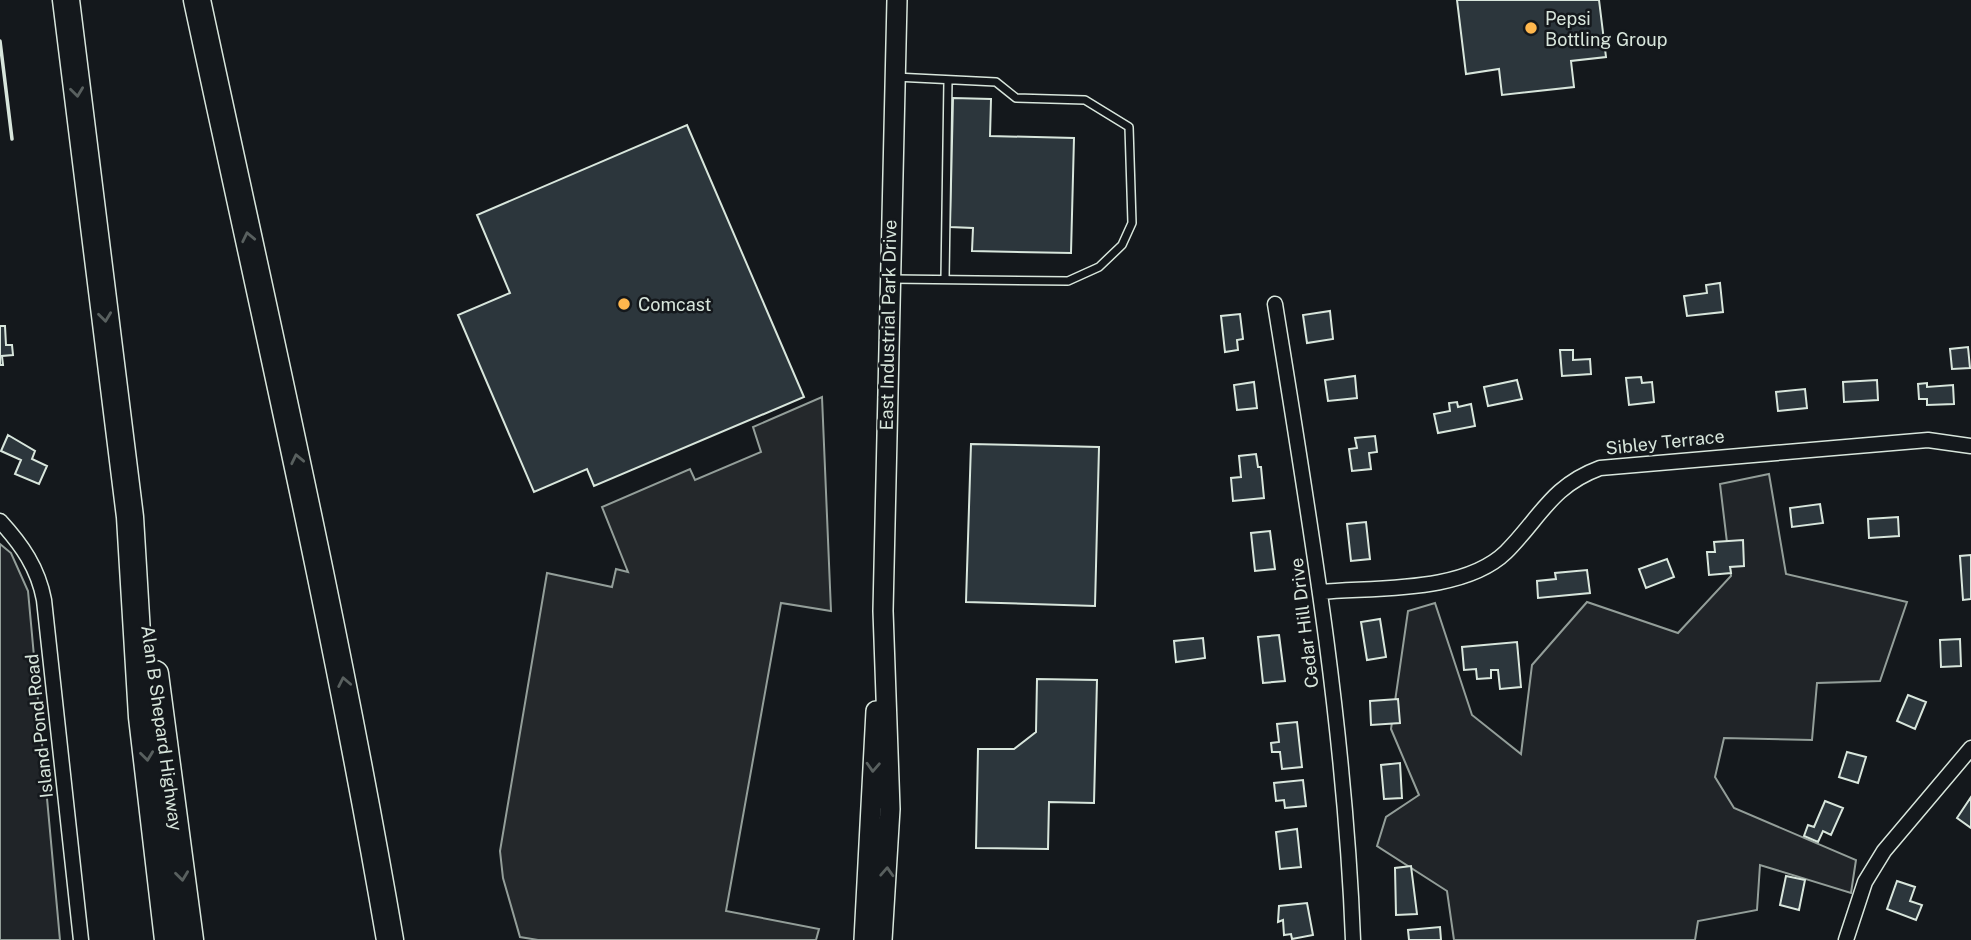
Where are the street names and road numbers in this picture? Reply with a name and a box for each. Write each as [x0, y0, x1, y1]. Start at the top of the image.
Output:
street label: East Industrial Park Drive [876, 219, 900, 431]
street label: Sibley Terrace [1604, 425, 1726, 459]
street label: Cedar Hill Drive [1286, 557, 1322, 689]
street label: Alan B Shepard Highway [137, 624, 187, 832]
street label: Island Pond Road [21, 653, 57, 799]

